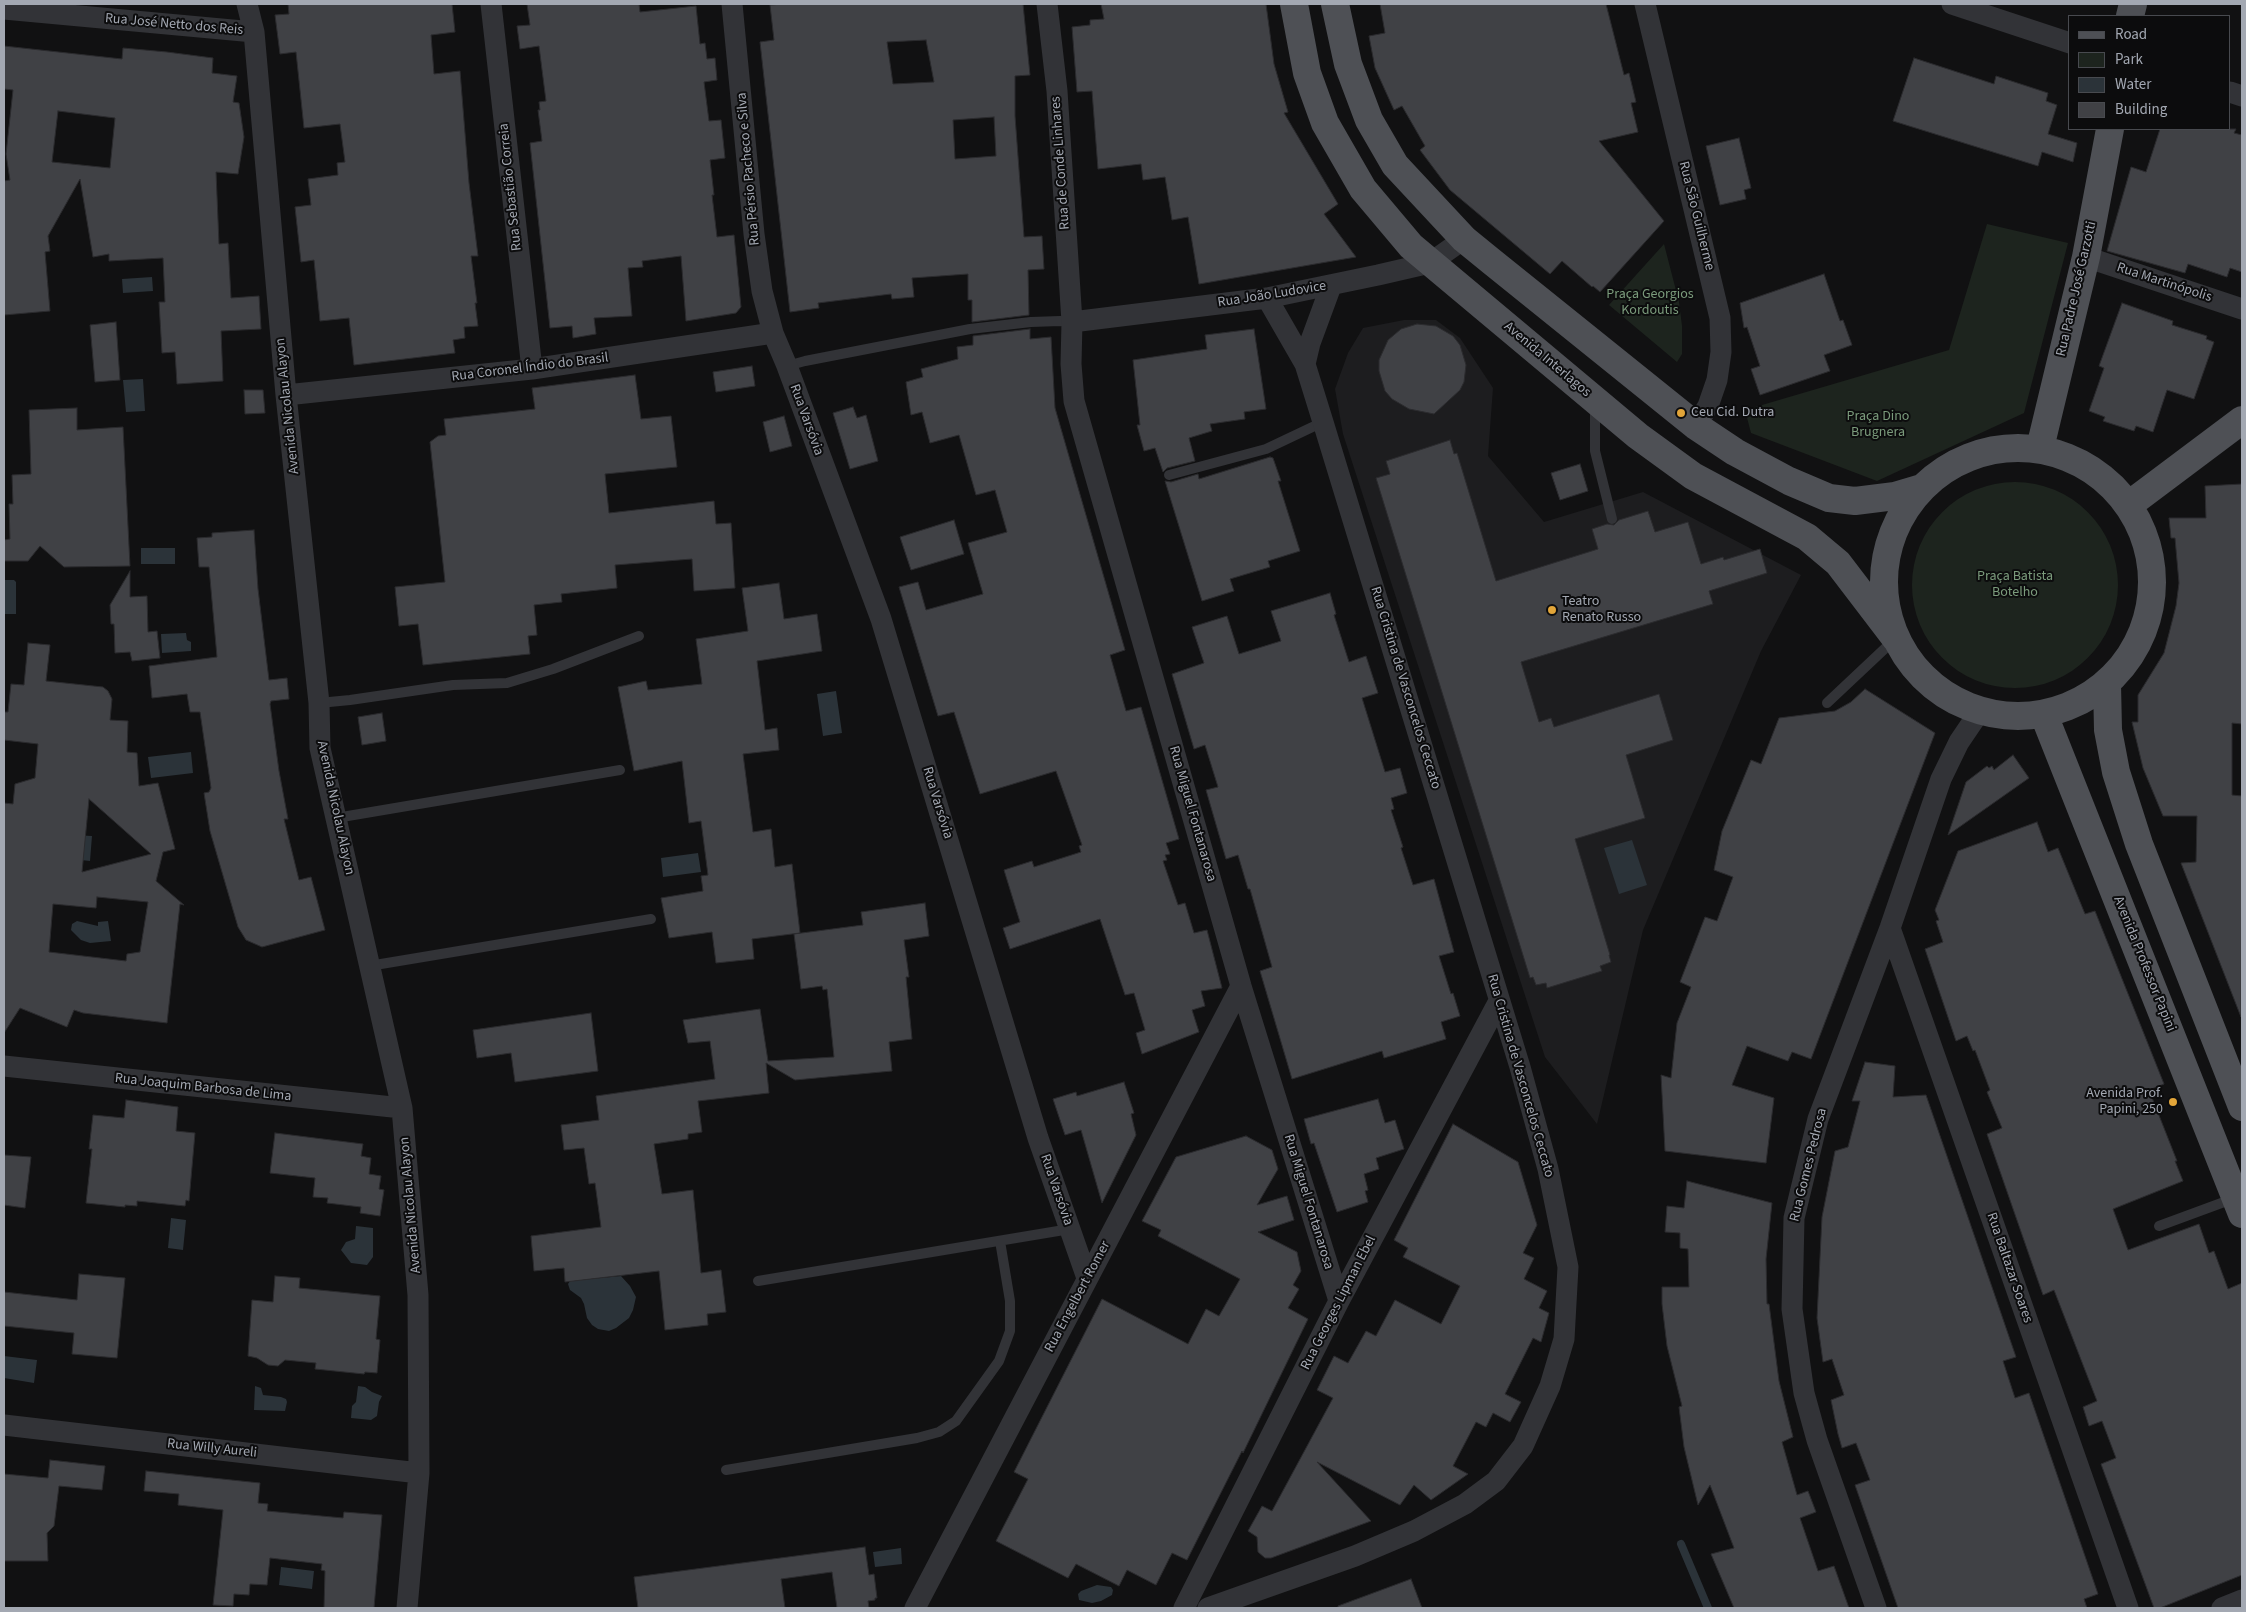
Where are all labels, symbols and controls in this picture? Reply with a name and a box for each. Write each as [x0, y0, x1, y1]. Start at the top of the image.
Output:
street label: Rua José Netto dos Reis [104, 11, 244, 39]
legend [2068, 15, 2231, 130]
text: Road [2115, 24, 2147, 45]
text: Park [2115, 49, 2143, 70]
text: Water [2115, 74, 2151, 95]
street label: Rua Pérsio Pacheco e Silva [734, 92, 764, 246]
street label: Rua de Conde Linhares [1048, 96, 1074, 230]
text: Building [2115, 99, 2167, 120]
street label: Rua Sebastião Correia [496, 122, 526, 252]
street label: Rua São Guilherme [1674, 160, 1718, 272]
street label: Rua Padre José Garzotti [2053, 220, 2101, 358]
street label: Rua Martinópolis [2114, 260, 2214, 306]
street label: Rua João Ludovice [1217, 278, 1327, 312]
park label: Praça Georgios Kordoutis [1606, 287, 1694, 320]
street label: Avenida Interlagos [1500, 319, 1594, 401]
street label: Avenida Nicolau Alayon [272, 337, 304, 475]
street label: Rua Coronel Índio do Brasil [451, 350, 609, 386]
street label: Rua Varsóvia [785, 382, 827, 458]
place label: Ceu Cid. Dutra [1691, 405, 1774, 421]
marker: Ceu Cid. Dutra [1675, 407, 1687, 419]
park label: Praça Dino Brugnera [1847, 409, 1909, 442]
park label: Praça Batista Botelho [1977, 569, 2053, 602]
street label: Rua Cristina de Vasconcelos Ceccato [1366, 585, 1444, 791]
place label: Teatro Renato Russo [1562, 594, 1641, 626]
marker: Teatro Renato Russo [1546, 604, 1558, 616]
street label: Avenida Nicolau Alayon [313, 739, 357, 877]
street label: Rua Miguel Fontanarosa [1165, 744, 1219, 884]
street label: Rua Varsóvia [918, 765, 956, 841]
street label: Avenida Professor Papini [2109, 894, 2179, 1034]
street label: Rua Cristina de Vasconcelos Ceccato [1483, 972, 1557, 1180]
street label: Rua Joaquim Barbosa de Lima [114, 1070, 292, 1106]
place label: Avenida Prof. Papini, 250 [2086, 1086, 2163, 1118]
marker: Avenida Prof. Papini, 250 [2167, 1096, 2179, 1108]
street label: Rua Gomes Pedrosa [1787, 1107, 1831, 1223]
street label: Rua Miguel Fontanarosa [1279, 1132, 1337, 1272]
street label: Avenida Nicolau Alayon [397, 1136, 425, 1274]
street label: Rua Varsóvia [1036, 1152, 1076, 1228]
street label: Rua Baltazar Soares [1982, 1211, 2036, 1325]
street label: Rua Georges Lipman Ebel [1298, 1233, 1380, 1373]
street label: Rua Engelbert Romer [1042, 1238, 1114, 1356]
street label: Rua Willy Aureli [166, 1436, 258, 1462]

